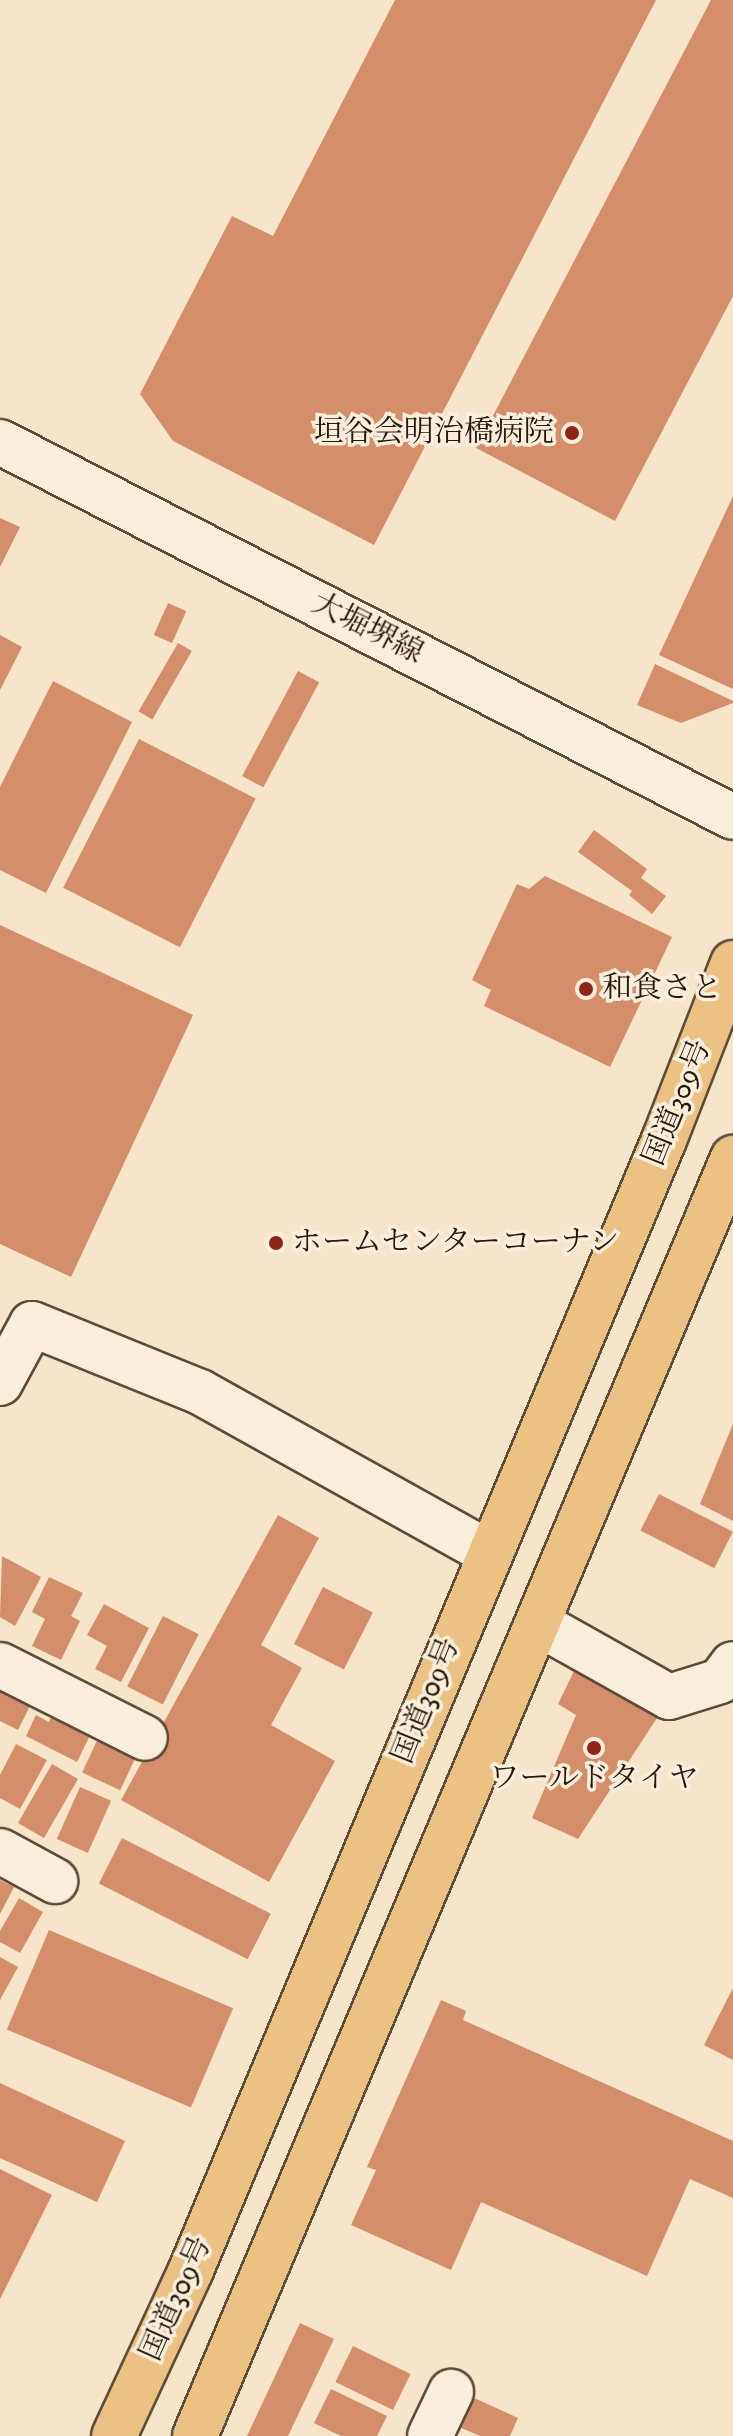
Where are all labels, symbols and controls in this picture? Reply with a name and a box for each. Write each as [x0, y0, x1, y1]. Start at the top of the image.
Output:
place label: 垣谷会明治橋病院 [314, 415, 554, 451]
marker: 垣谷会明治橋病院 [561, 422, 583, 444]
street label: 大堀堺線 [305, 586, 429, 672]
place label: 和食さと [602, 971, 722, 1007]
marker: 和食さと [577, 980, 595, 998]
street label: 国道309号 [637, 1035, 719, 1171]
place label: ホームセンターコーナン [292, 1225, 622, 1261]
marker: ホームセンターコーナン [267, 1234, 285, 1252]
street label: 国道309号 [386, 1633, 468, 1769]
marker: ワールドタイヤ [585, 1739, 603, 1757]
place label: ワールドタイヤ [489, 1761, 699, 1797]
street label: 国道309号 [134, 2231, 220, 2367]

